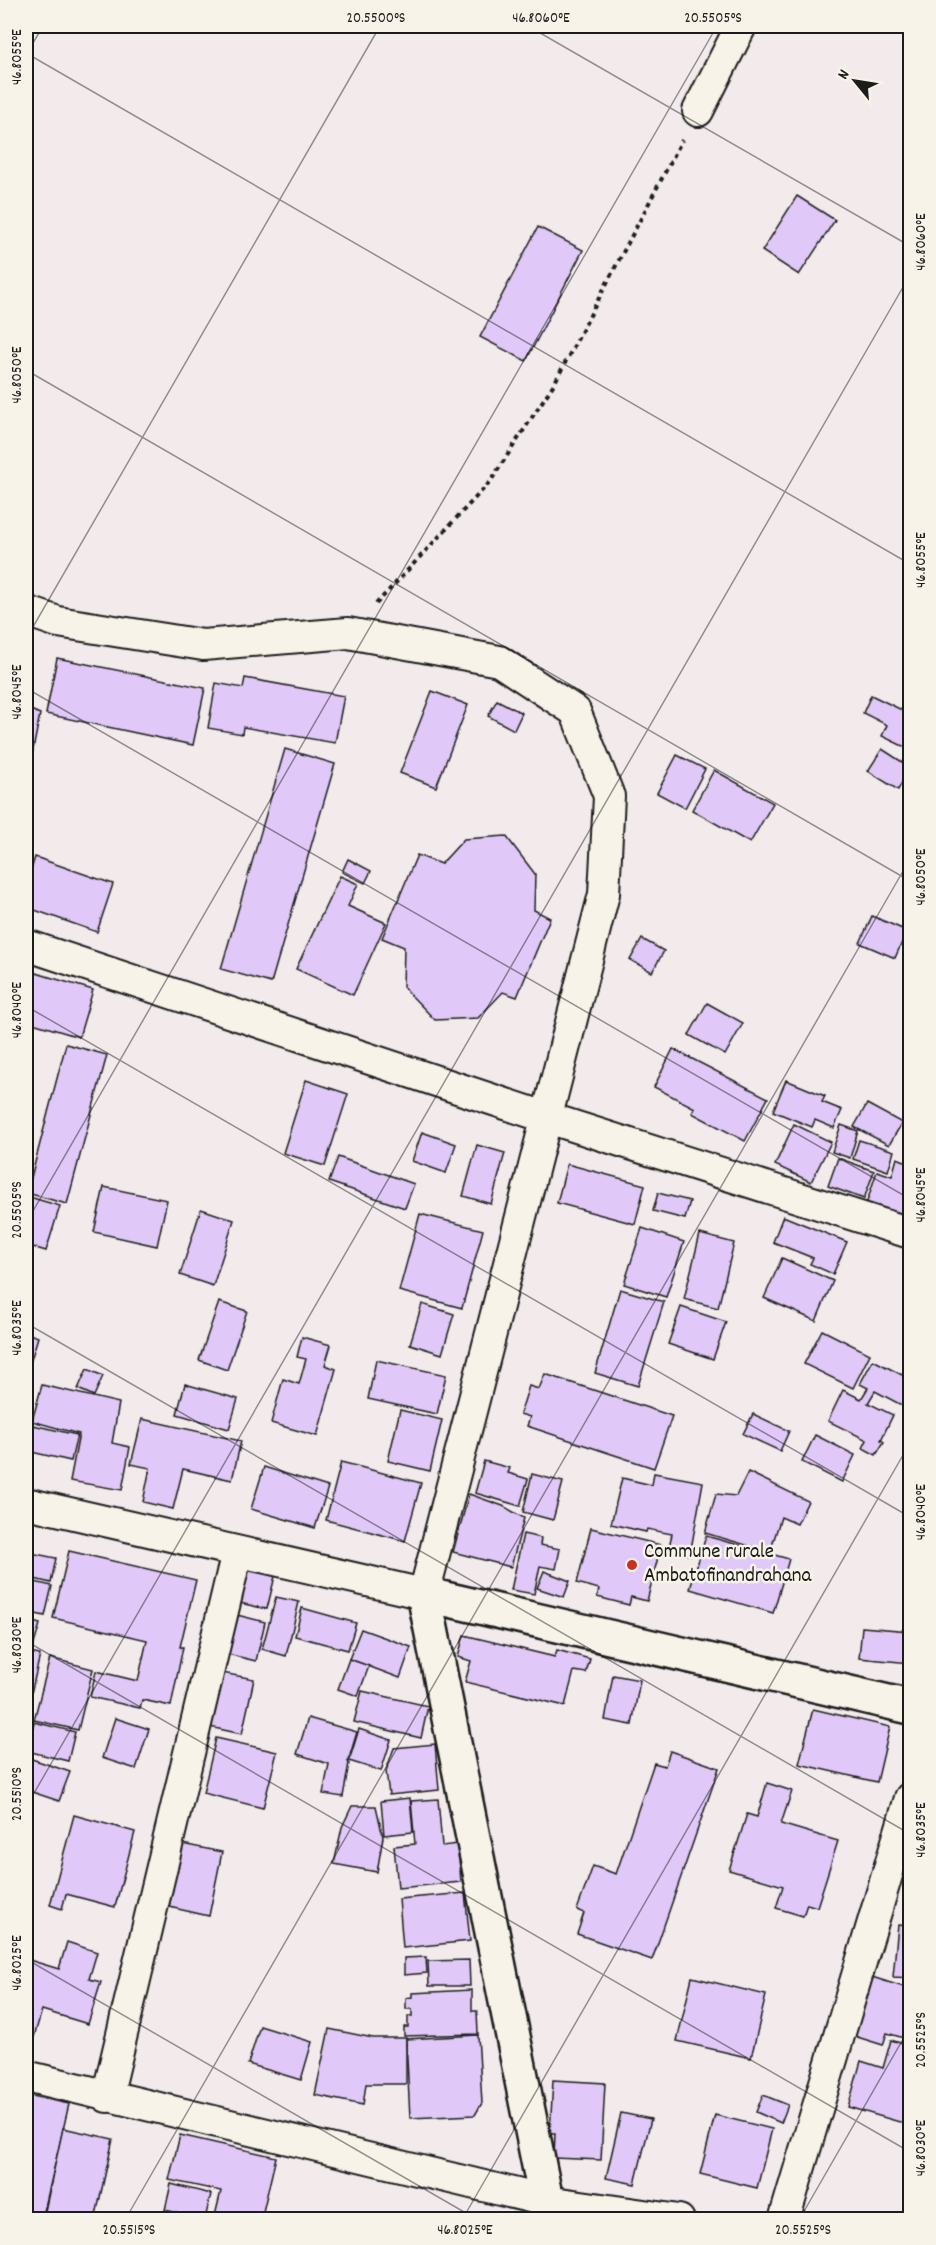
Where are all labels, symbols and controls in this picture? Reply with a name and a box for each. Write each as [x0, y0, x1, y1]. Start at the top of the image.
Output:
text: 20.5500°S [347, 8, 405, 30]
text: 46.8060°E [512, 8, 570, 30]
text: 20.5505°S [684, 8, 742, 30]
text: 46.8055°E [7, 29, 29, 85]
north arrow [825, 51, 885, 111]
text: N [832, 65, 856, 84]
text: 46.8060°E [911, 213, 933, 271]
text: 46.8050°E [7, 346, 29, 404]
text: 46.8055°E [911, 532, 933, 588]
text: 46.8045°E [7, 664, 29, 720]
text: 46.8050°E [911, 848, 933, 906]
text: 46.8040°E [7, 982, 29, 1038]
text: 46.8045°E [911, 1167, 933, 1223]
text: 20.5505°S [7, 1181, 29, 1239]
text: 46.8035°E [7, 1300, 29, 1356]
text: 46.8040°E [911, 1484, 933, 1540]
place label: Commune rurale Ambatofinandrahana [644, 1538, 813, 1592]
marker: Commune rurale Ambatofinandrahana [625, 1558, 639, 1572]
text: 46.8030°E [7, 1616, 29, 1673]
text: 20.5510°S [7, 1767, 29, 1821]
text: 46.8035°E [911, 1802, 933, 1858]
text: 46.8025°E [7, 1935, 29, 1991]
text: 20.5525°S [911, 2012, 933, 2068]
text: 46.8030°E [911, 2119, 933, 2176]
text: 20.5515°S [103, 2220, 155, 2242]
text: 46.8025°E [437, 2220, 493, 2242]
text: 20.5525°S [775, 2220, 831, 2242]

